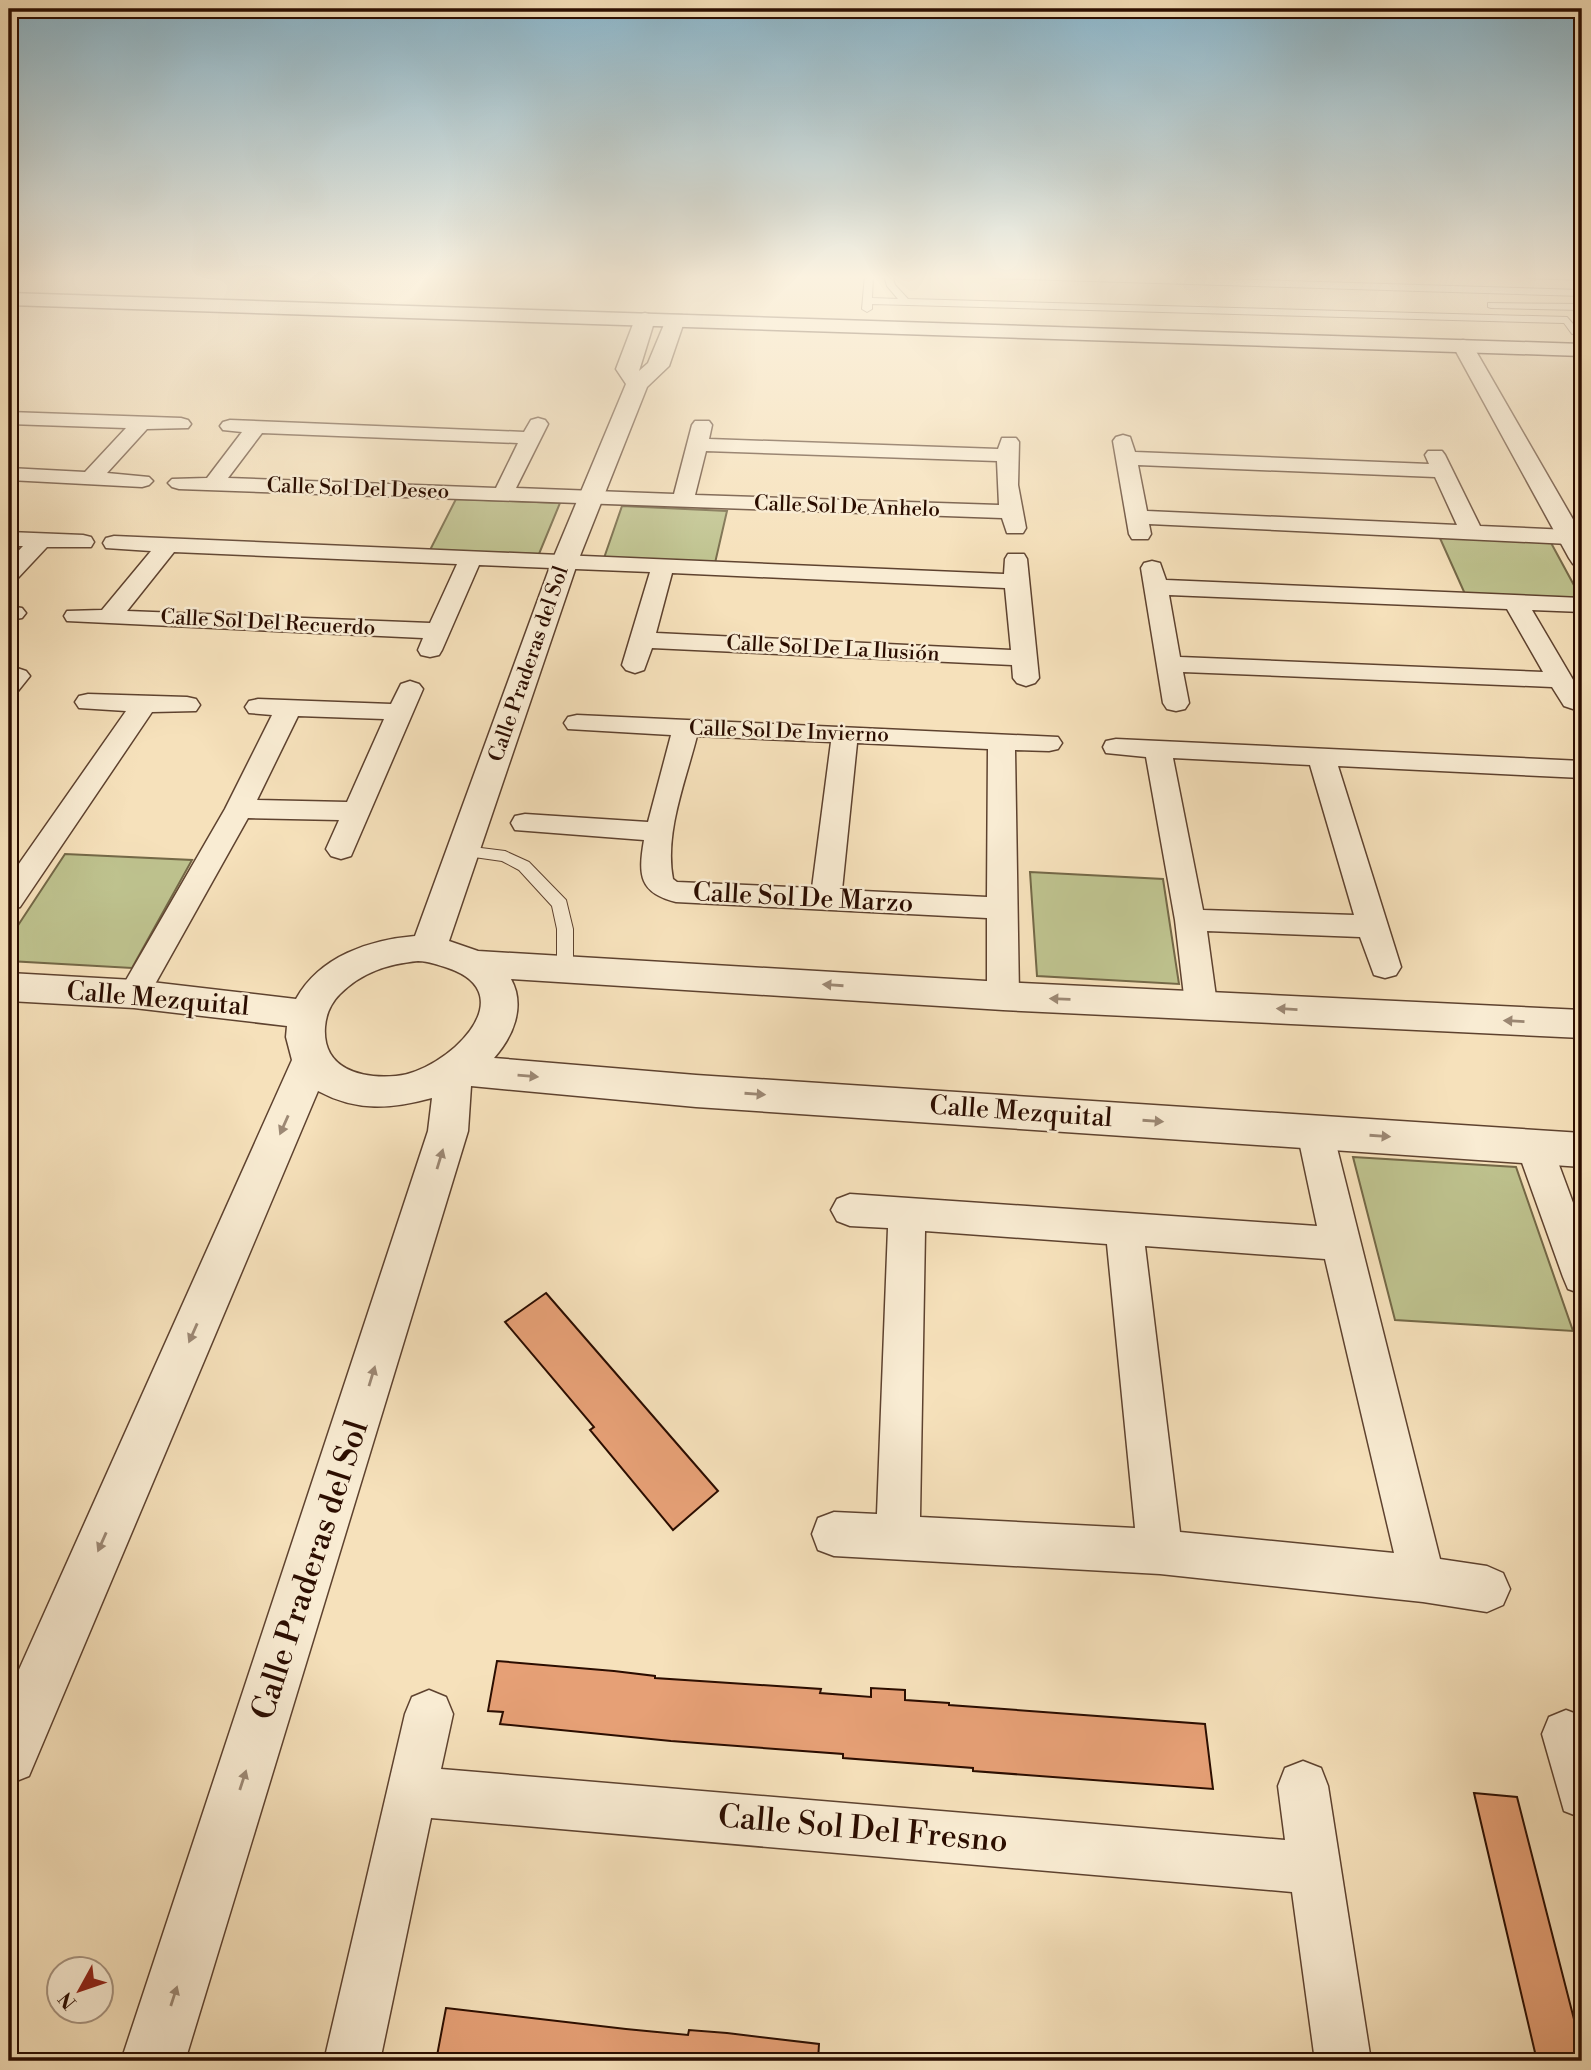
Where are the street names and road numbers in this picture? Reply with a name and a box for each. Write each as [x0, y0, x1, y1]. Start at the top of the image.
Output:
street label: Calle Sol Del Deseo [266, 473, 450, 505]
street label: Calle Sol De Anhelo [754, 491, 940, 523]
street label: Calle Praderas del Sol [483, 563, 575, 765]
street label: Calle Sol Del Recuerdo [160, 604, 376, 642]
street label: Calle Sol De La Ilusión [726, 630, 941, 668]
street label: Calle Sol De Invierno [689, 716, 889, 748]
street label: Calle Sol De Marzo [692, 876, 914, 920]
street label: Calle Mezquital [65, 975, 251, 1023]
street label: Calle Mezquital [929, 1090, 1114, 1134]
street label: Calle Praderas del Sol [243, 1415, 377, 1725]
street label: Calle Sol Del Fresno [716, 1796, 1010, 1862]

